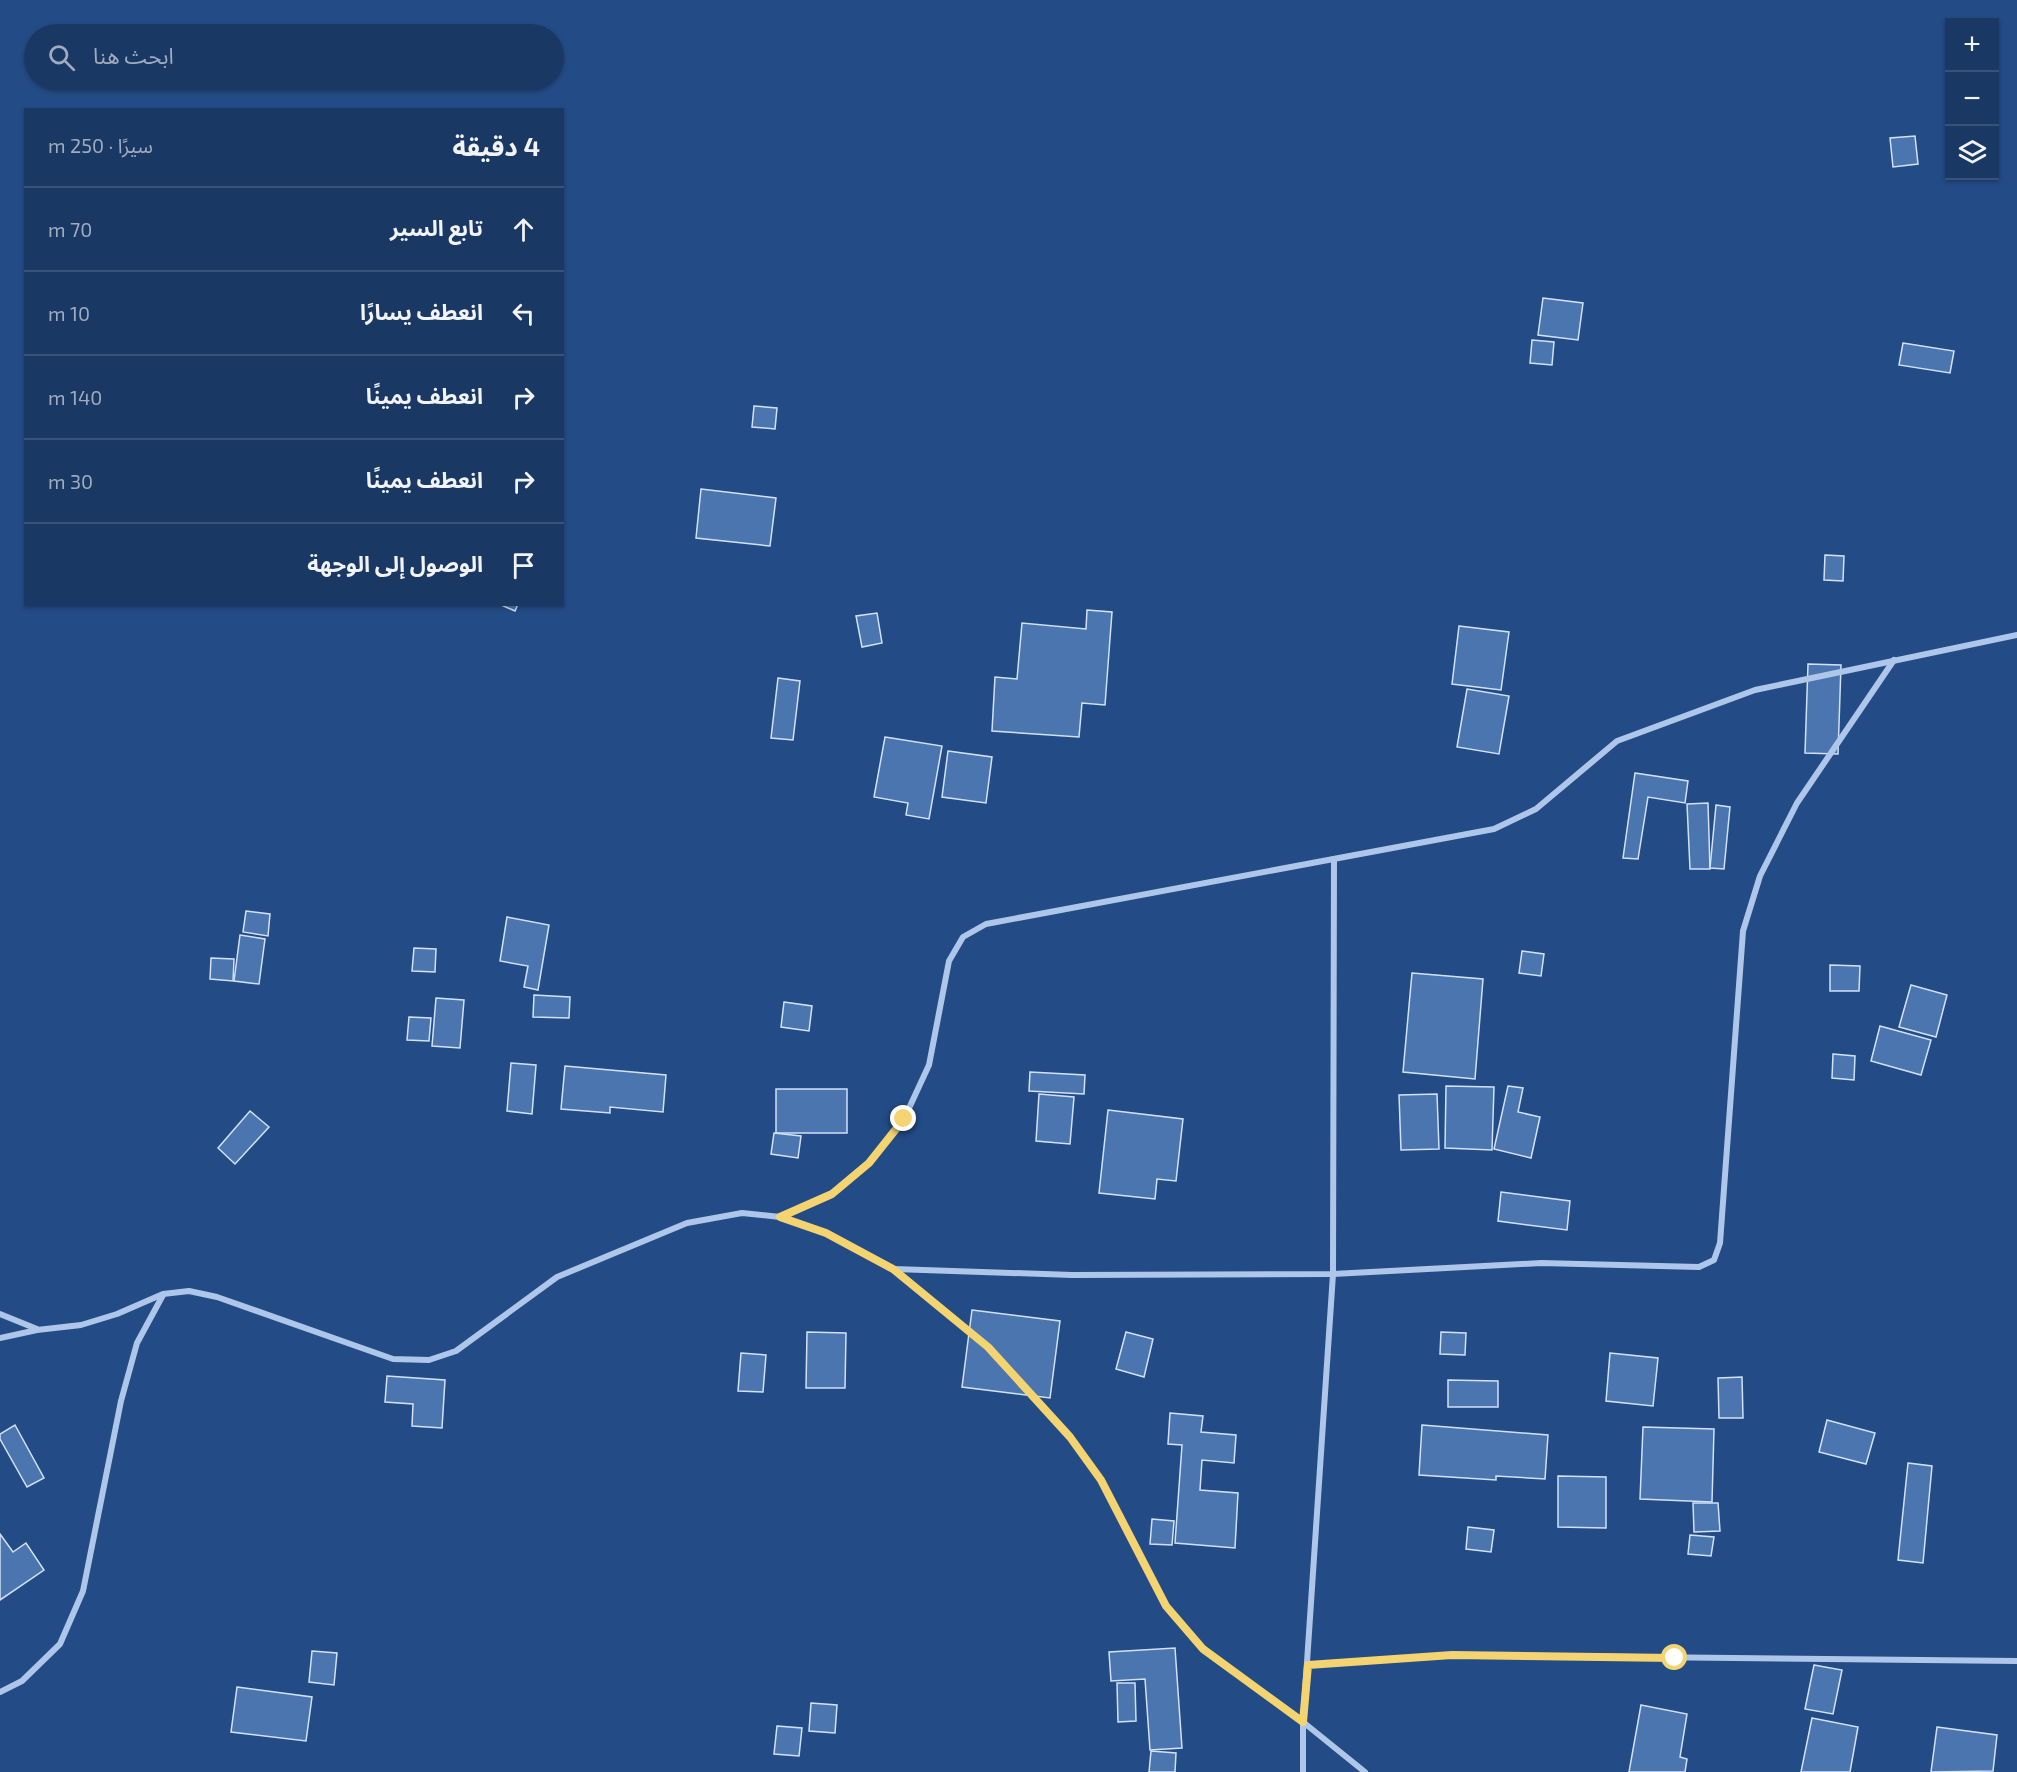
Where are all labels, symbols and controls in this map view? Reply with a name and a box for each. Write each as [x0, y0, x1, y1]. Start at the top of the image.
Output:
map controls [1945, 18, 1999, 180]
button: + [1945, 18, 1999, 72]
search box [24, 24, 564, 90]
icon: search [45, 41, 78, 74]
text: ابحث هنا [93, 42, 174, 68]
button: − [1945, 72, 1999, 126]
button: layers [1945, 126, 1999, 180]
text: 4 دقيقة [452, 130, 540, 161]
text: سيرًا · 250 m [48, 133, 153, 157]
icon: ahead [507, 213, 540, 246]
text: تابع السير [390, 214, 483, 240]
text: 70 m [48, 217, 92, 241]
icon: left [507, 297, 540, 330]
text: انعطف يسارًا [360, 298, 483, 324]
text: 10 m [48, 301, 90, 325]
icon: right [507, 381, 540, 414]
text: انعطف يمينًا [366, 382, 483, 408]
text: 140 m [48, 385, 102, 409]
icon: right [507, 465, 540, 498]
text: انعطف يمينًا [366, 466, 483, 492]
text: 30 m [48, 469, 93, 493]
icon: arrive [507, 549, 540, 582]
text: الوصول إلى الوجهة [307, 550, 483, 576]
route end [890, 1105, 916, 1131]
route start [1661, 1644, 1687, 1670]

